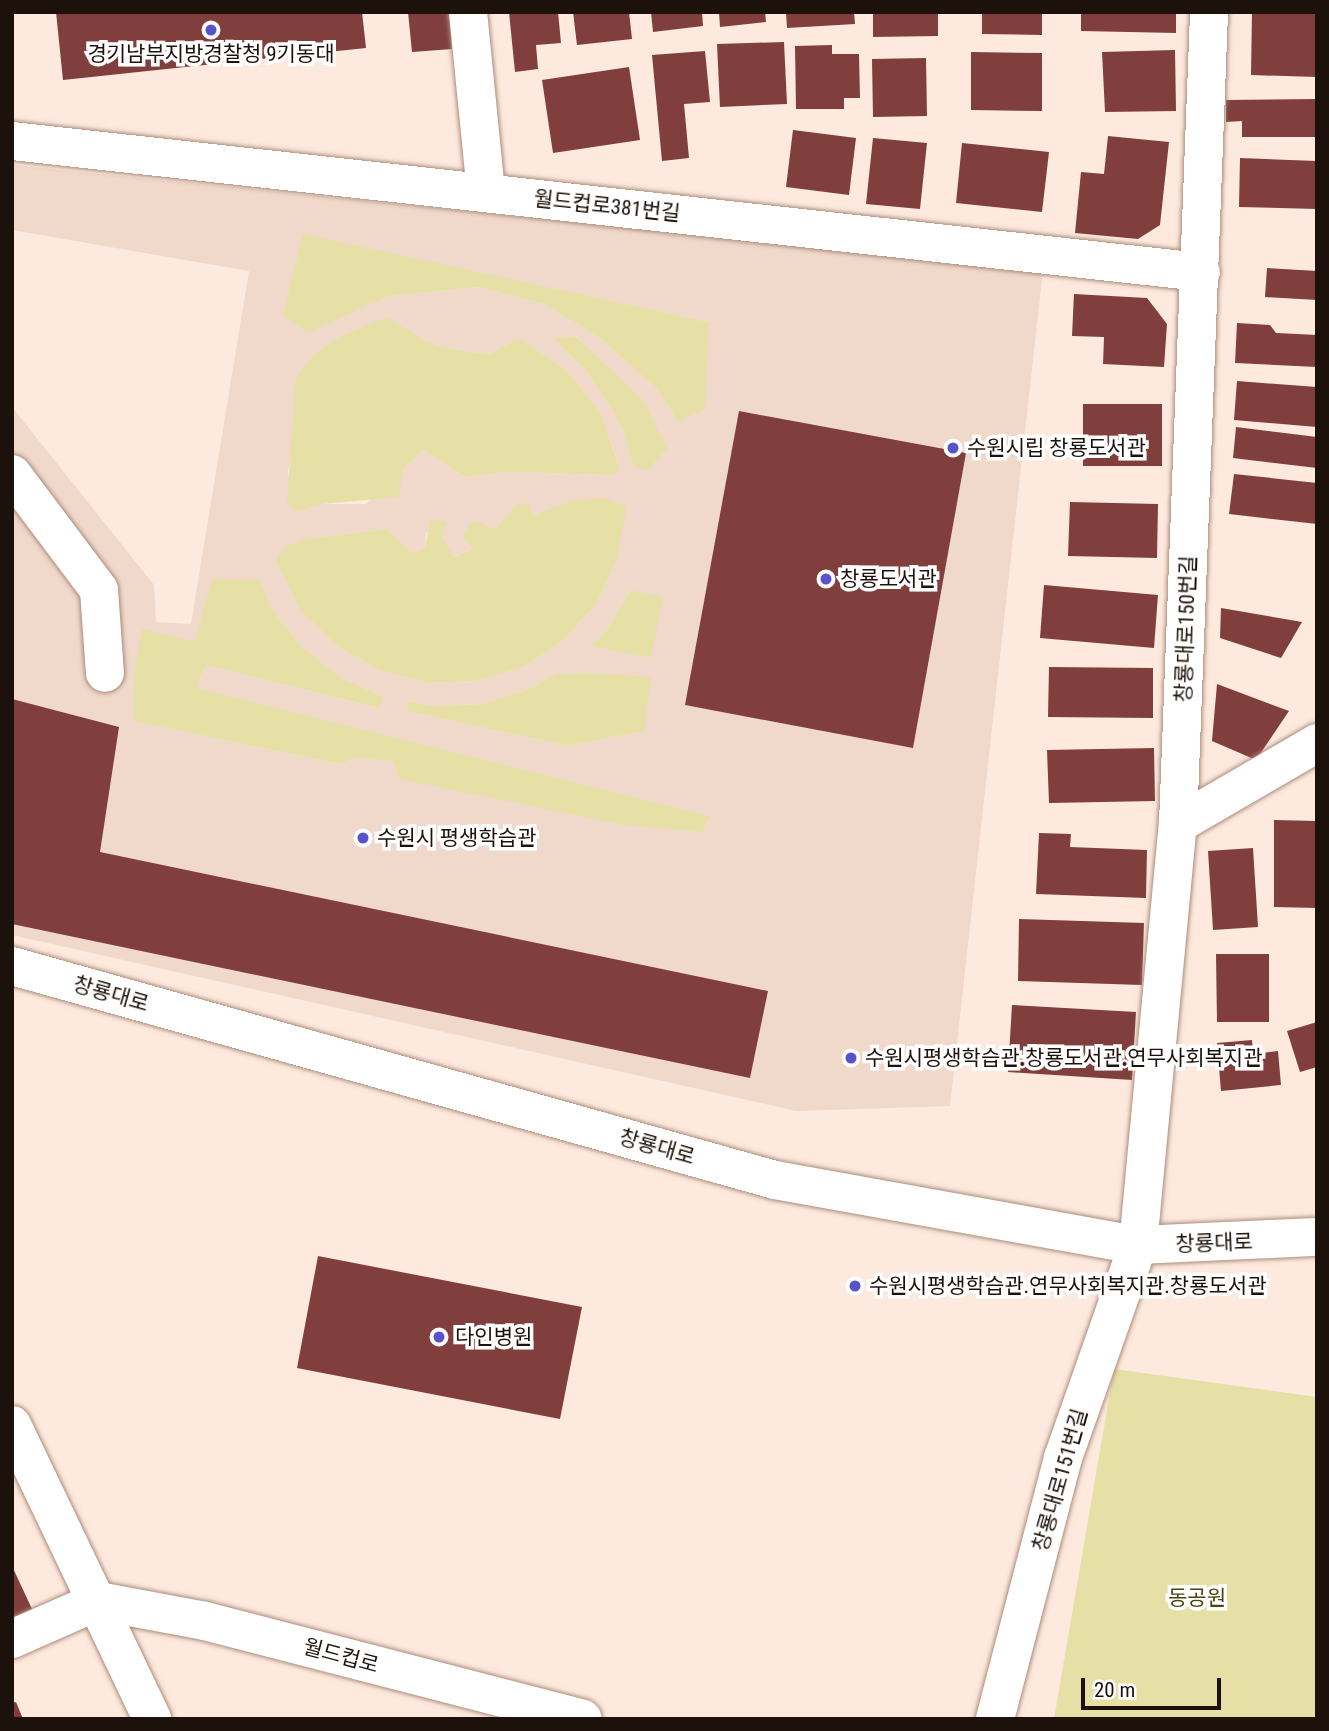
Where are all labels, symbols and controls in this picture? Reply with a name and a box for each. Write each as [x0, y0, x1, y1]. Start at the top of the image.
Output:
marker: 경기남부지방경찰청 9기동대 [203, 22, 219, 38]
place label: 경기남부지방경찰청 9기동대 [87, 41, 335, 67]
street label: 월드컵로381번길 [533, 186, 681, 226]
place label: 수원시립 창룡도서관 [967, 435, 1146, 461]
marker: 수원시립 창룡도서관 [945, 440, 961, 456]
street label: 창룡대로150번길 [1171, 555, 1201, 703]
place label: 창룡도서관 [840, 566, 937, 592]
marker: 창룡도서관 [818, 571, 834, 587]
place label: 수원시 평생학습관 [377, 825, 536, 851]
marker: 수원시 평생학습관 [355, 830, 371, 846]
street label: 창룡대로 [70, 971, 152, 1017]
place label: 수원시평생학습관.창룡도서관.연무사회복지관 [865, 1045, 1262, 1071]
marker: 수원시평생학습관.창룡도서관.연무사회복지관 [843, 1050, 859, 1066]
street label: 창룡대로 [616, 1124, 698, 1170]
street label: 창룡대로 [1175, 1229, 1253, 1257]
place label: 수원시평생학습관.연무사회복지관.창룡도서관 [869, 1273, 1266, 1299]
marker: 수원시평생학습관.연무사회복지관.창룡도서관 [847, 1278, 863, 1294]
place label: 다인병원 [455, 1324, 532, 1350]
marker: 다인병원 [429, 1327, 449, 1347]
street label: 창룡대로151번길 [1028, 1406, 1092, 1554]
park label: 동공원 [1168, 1585, 1226, 1611]
street label: 월드컵로 [300, 1634, 382, 1678]
scale bar [1084, 1664, 1224, 1708]
text: 20 m [1094, 1678, 1135, 1702]

